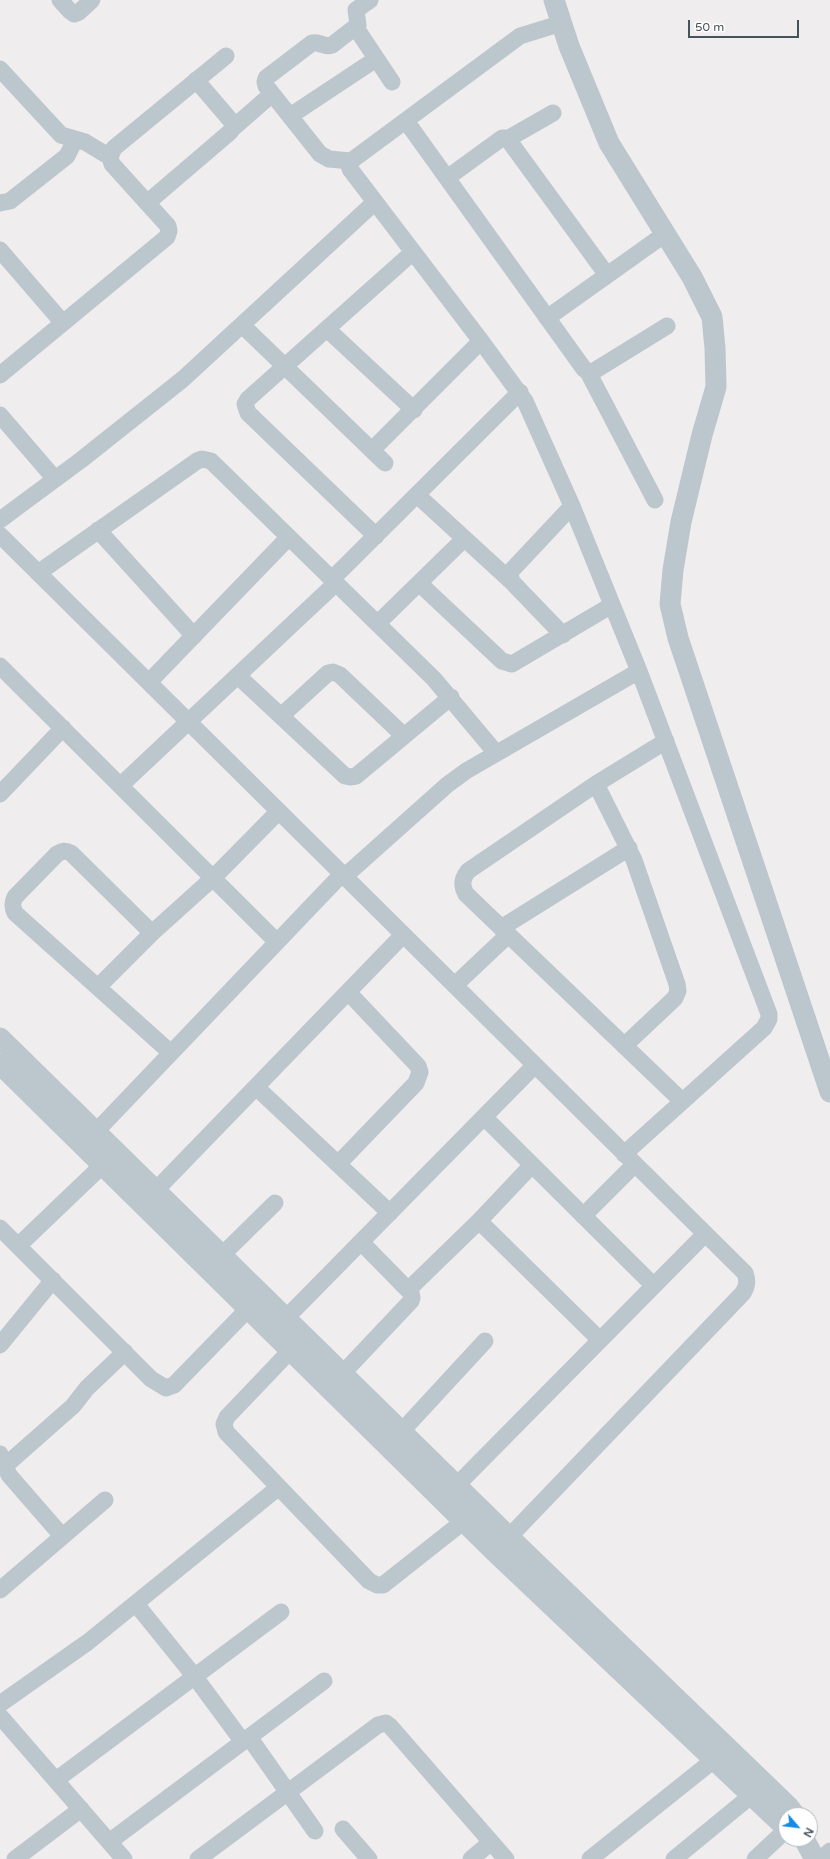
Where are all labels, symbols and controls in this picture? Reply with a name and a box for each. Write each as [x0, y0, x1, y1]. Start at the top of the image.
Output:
scale bar [690, 12, 801, 38]
text: 50 m [695, 20, 724, 34]
north arrow [778, 1807, 818, 1847]
text: N [800, 1825, 816, 1839]

